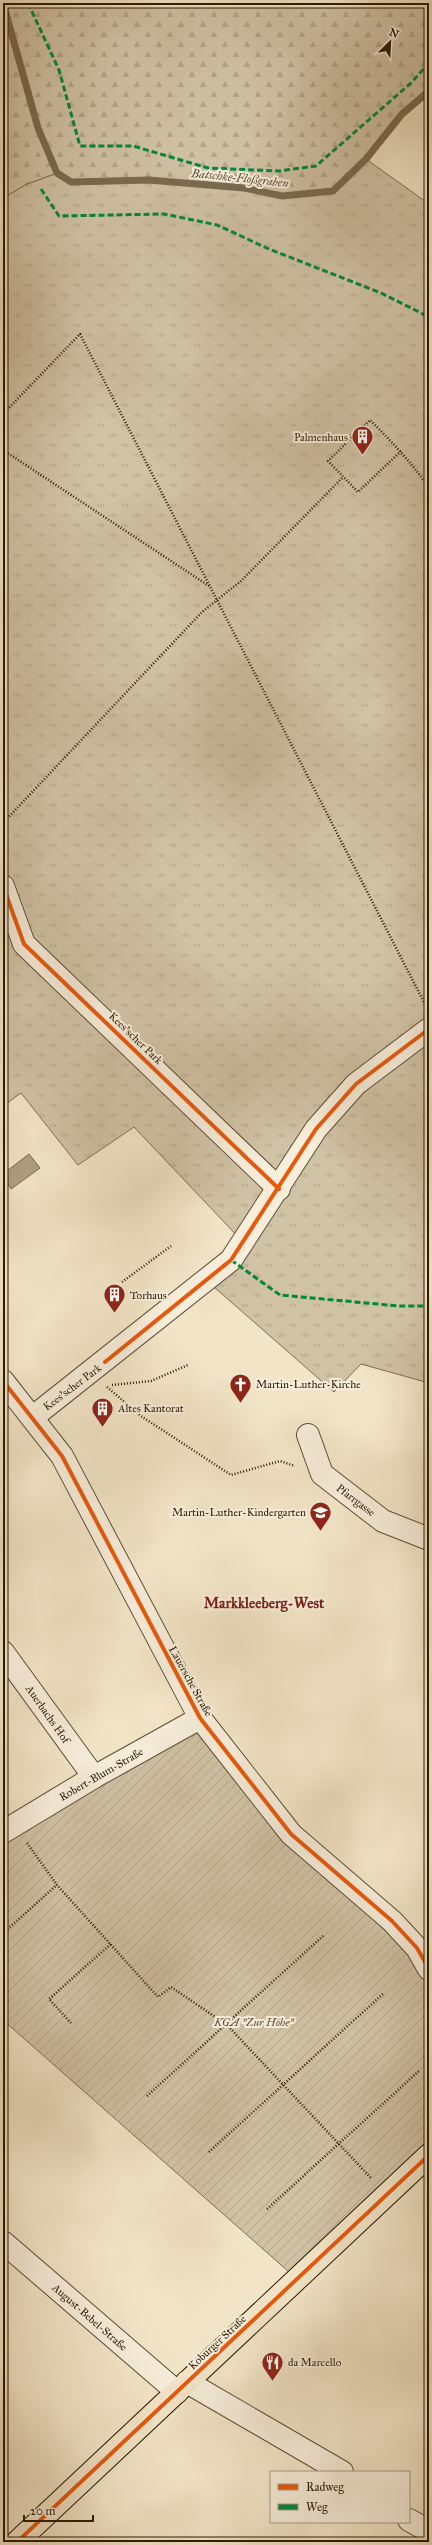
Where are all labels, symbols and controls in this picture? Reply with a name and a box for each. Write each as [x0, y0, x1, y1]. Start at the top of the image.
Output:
north arrow [370, 22, 410, 62]
text: N [387, 25, 401, 41]
water label: Batschke‐Floßgraben [190, 166, 290, 190]
building icon: Palmenhaus [350, 424, 376, 457]
place label: Palmenhaus [294, 431, 348, 444]
street label: Kees'scher Park [106, 1010, 166, 1068]
building icon: Torhaus [101, 1282, 127, 1315]
place label: Torhaus [130, 1289, 167, 1302]
street label: Kees'scher Park [41, 1361, 105, 1413]
church icon: Martin-Luther-Kirche [228, 1371, 254, 1404]
place label: Martin-Luther-Kirche [256, 1378, 361, 1391]
building icon: Altes Kantorat [89, 1395, 115, 1428]
place label: Altes Kantorat [117, 1402, 184, 1415]
street label: Pfarrgasse [334, 1482, 378, 1519]
school or university icon: Martin-Luther-Kindergarten [308, 1499, 334, 1532]
place label: Martin-Luther-Kindergarten [172, 1506, 306, 1519]
district label: Markkleeberg-West [204, 1594, 325, 1613]
street label: Lauersche Straße [166, 1644, 215, 1719]
street label: Auerbachs Hof [22, 1682, 74, 1748]
street label: Robert-Blum-Straße [57, 1745, 146, 1804]
park label: KGA "Zur Höhe" [213, 2016, 295, 2029]
street label: August-Bebel-Straße [49, 2281, 130, 2354]
street label: Koburger Straße [186, 2312, 249, 2372]
restaurant icon: da Marcello [259, 2349, 285, 2382]
place label: da Marcello [288, 2356, 342, 2369]
legend [270, 2471, 410, 2523]
text: Radweg [306, 2480, 344, 2495]
scale bar [24, 2497, 93, 2523]
text: Weg [306, 2500, 328, 2515]
text: 20 m [30, 2504, 56, 2518]

